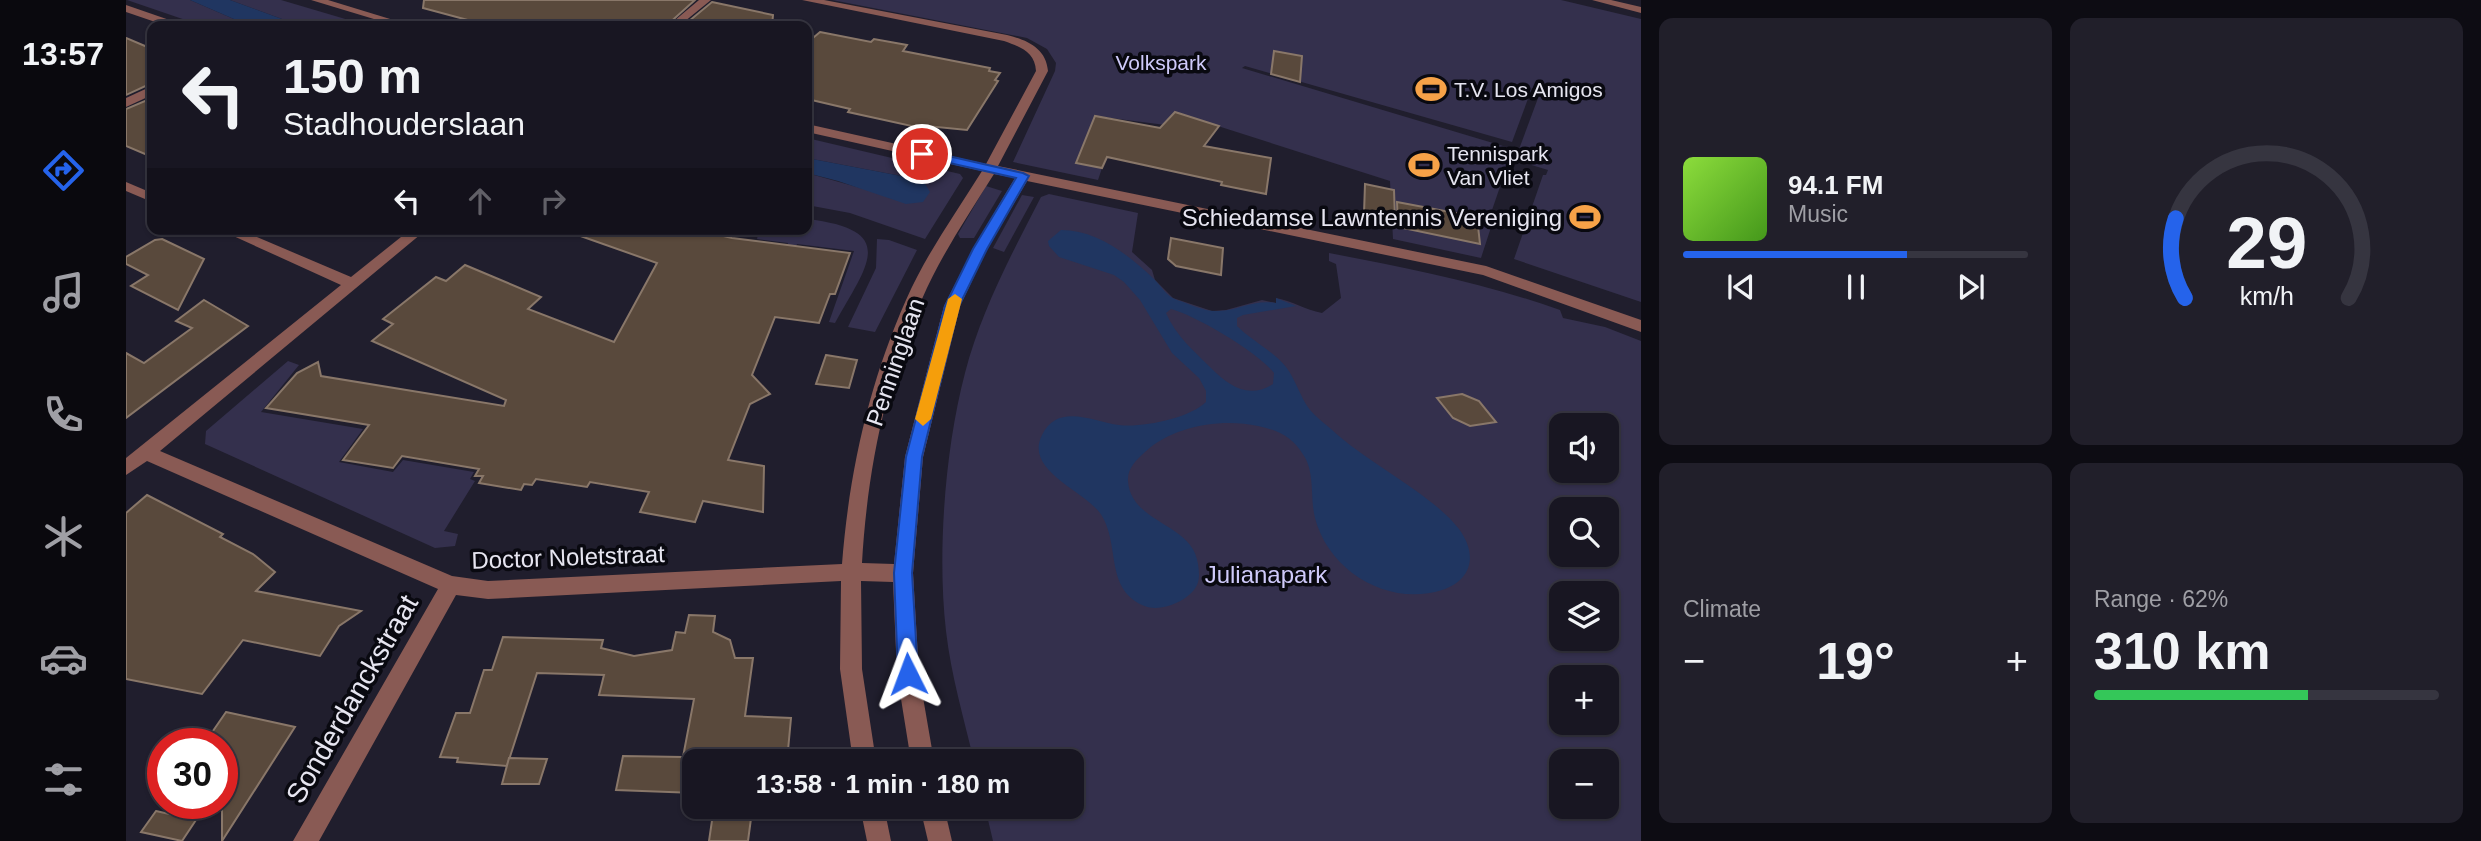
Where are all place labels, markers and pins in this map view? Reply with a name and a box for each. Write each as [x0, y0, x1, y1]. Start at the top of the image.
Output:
sports icon: T.V. Los Amigos [1414, 72, 1448, 106]
place label: T.V. Los Amigos [1454, 78, 1603, 101]
pin [892, 124, 952, 184]
place label: Tennispark Van Vliet [1447, 142, 1549, 189]
sports icon: Tennispark Van Vliet [1407, 148, 1441, 182]
sports icon: Schiedamse Lawntennis Vereniging [1568, 200, 1602, 234]
place label: Schiedamse Lawntennis Vereniging [1182, 204, 1562, 231]

